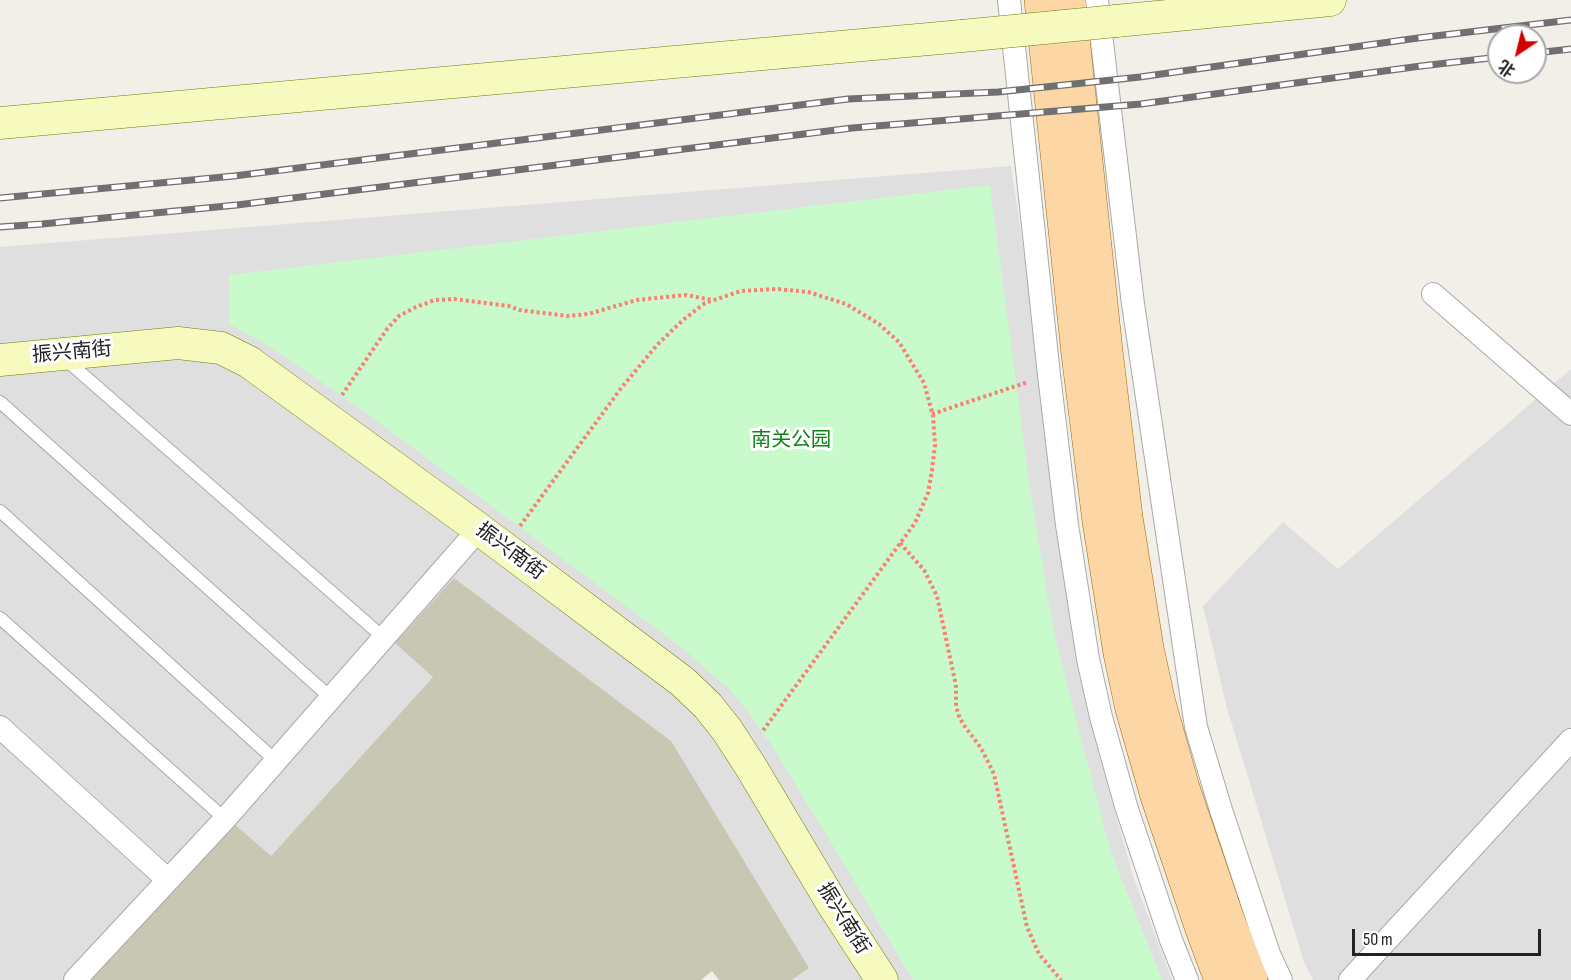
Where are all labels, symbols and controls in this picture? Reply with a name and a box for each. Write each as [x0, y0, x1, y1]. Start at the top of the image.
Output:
north arrow [1487, 24, 1547, 84]
text: 北 [1496, 55, 1520, 80]
street label: 振兴南街 [31, 338, 113, 368]
park label: 南关公园 [751, 429, 831, 453]
street label: 振兴南街 [471, 518, 549, 586]
street label: 振兴南街 [812, 879, 874, 959]
scale bar [1355, 917, 1544, 955]
text: 50 m [1363, 929, 1393, 950]

